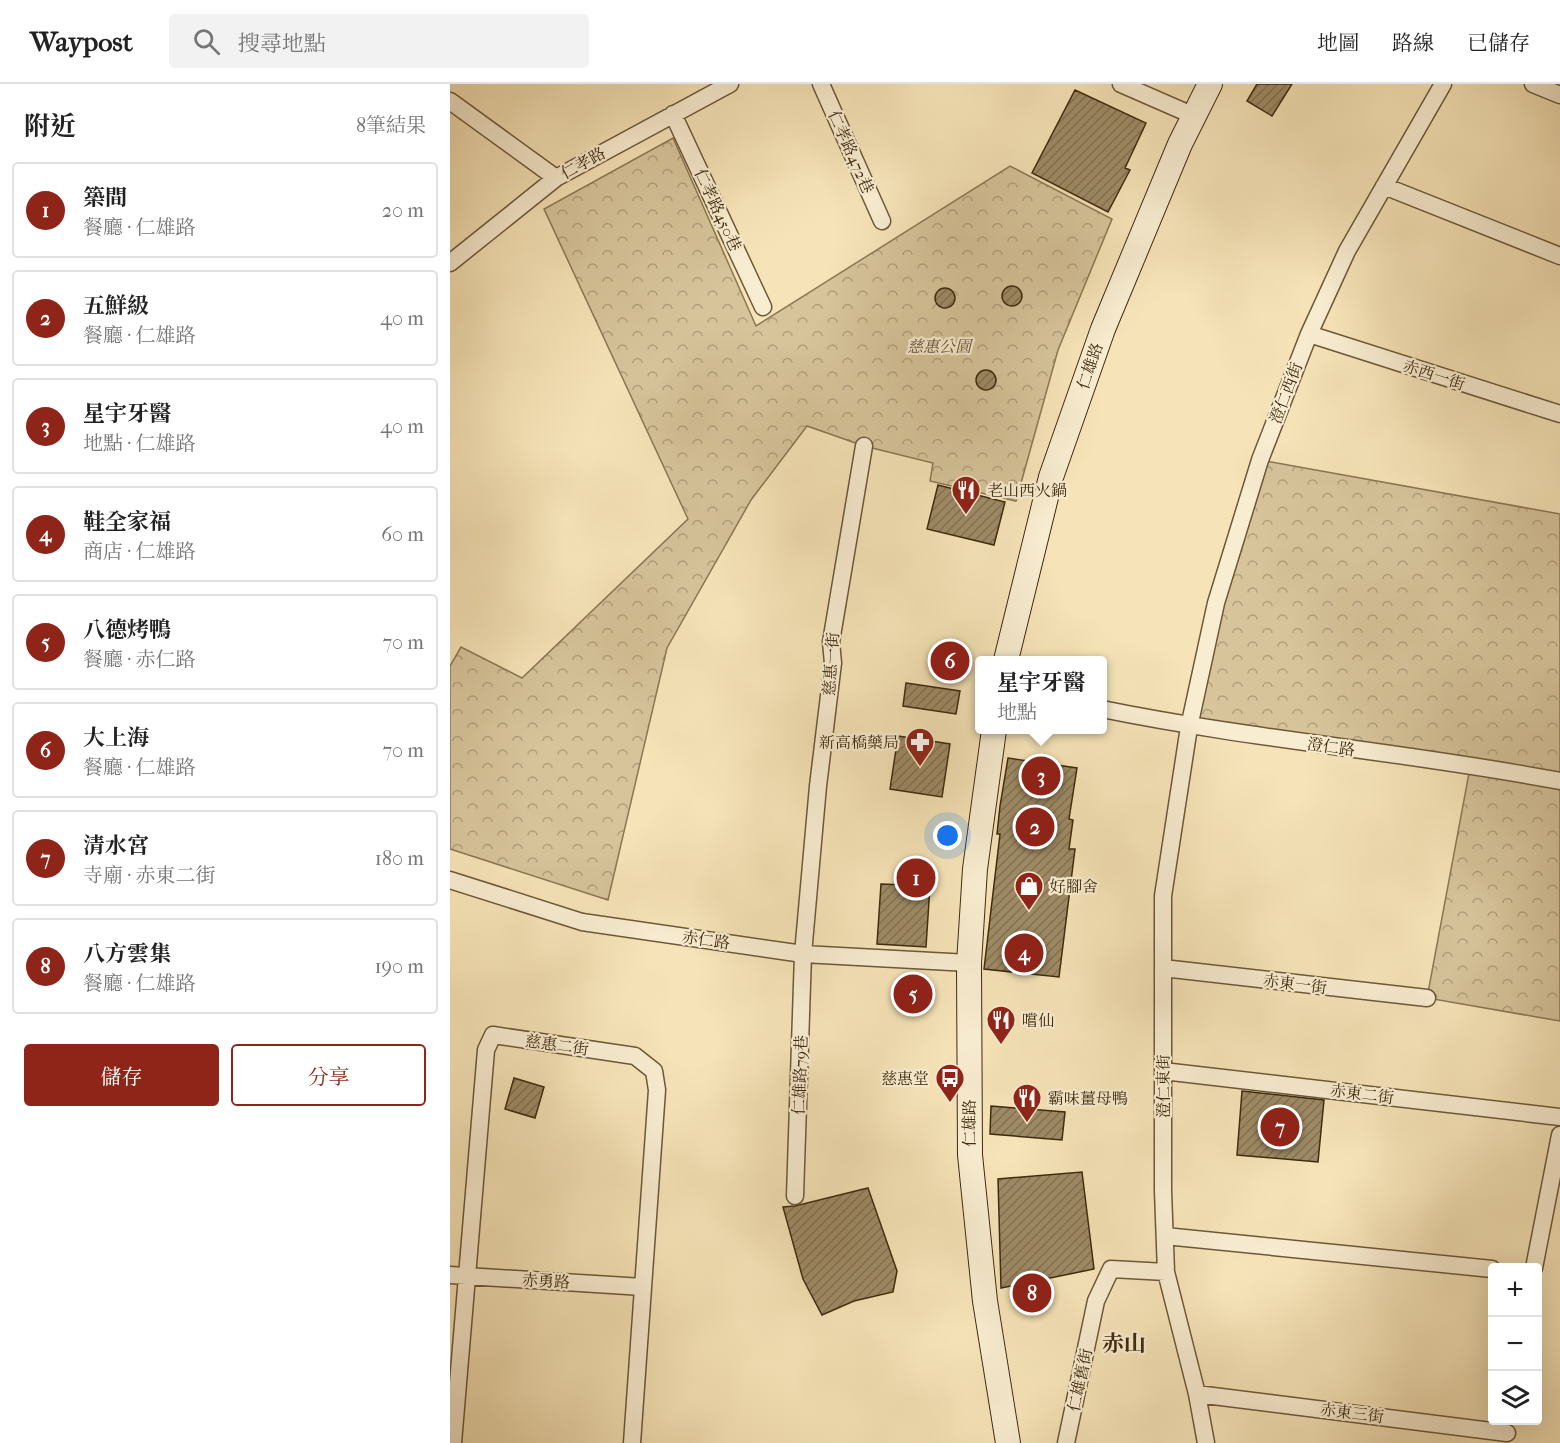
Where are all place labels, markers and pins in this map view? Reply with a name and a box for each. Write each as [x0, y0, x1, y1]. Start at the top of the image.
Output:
restaurant icon: 老山西火鍋 [950, 474, 982, 516]
place label: 老山西火鍋 [987, 481, 1067, 500]
pin: 6 [930, 638, 970, 684]
pharmacy icon: 新高橋藥局 [904, 726, 936, 768]
place label: 新高橋藥局 [819, 733, 899, 752]
pin: 3 [1022, 754, 1060, 798]
pin: 2 [1016, 804, 1054, 850]
pin: 1 [896, 856, 936, 900]
shop icon: 好腳舍 [1013, 870, 1045, 912]
place label: 好腳舍 [1050, 877, 1098, 896]
pin: 4 [1004, 930, 1044, 976]
pin: 5 [894, 972, 932, 1016]
restaurant icon: 嚐仙 [985, 1004, 1017, 1046]
place label: 嚐仙 [1022, 1011, 1054, 1030]
bus stop icon: 慈惠堂 [934, 1062, 966, 1104]
place label: 慈惠堂 [881, 1069, 929, 1088]
restaurant icon: 霸味薑母鴨 [1011, 1082, 1043, 1124]
place label: 霸味薑母鴨 [1048, 1089, 1128, 1108]
pin: 7 [1260, 1104, 1300, 1150]
pin: 8 [1012, 1270, 1052, 1316]

